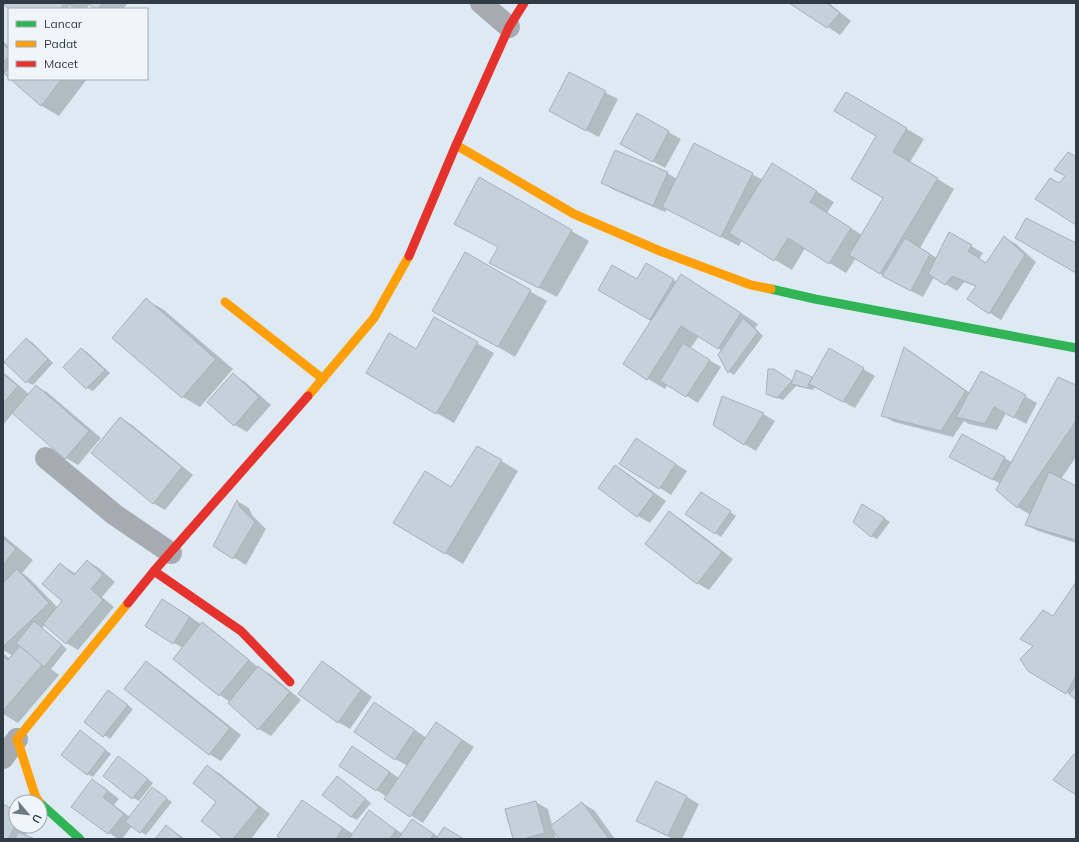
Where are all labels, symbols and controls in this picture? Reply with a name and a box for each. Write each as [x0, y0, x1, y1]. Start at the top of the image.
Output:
legend [8, 8, 148, 80]
text: Lancar [44, 16, 83, 31]
text: Padat [44, 36, 77, 51]
text: Macet [44, 56, 78, 71]
north arrow [8, 794, 48, 834]
text: U [29, 812, 45, 826]

